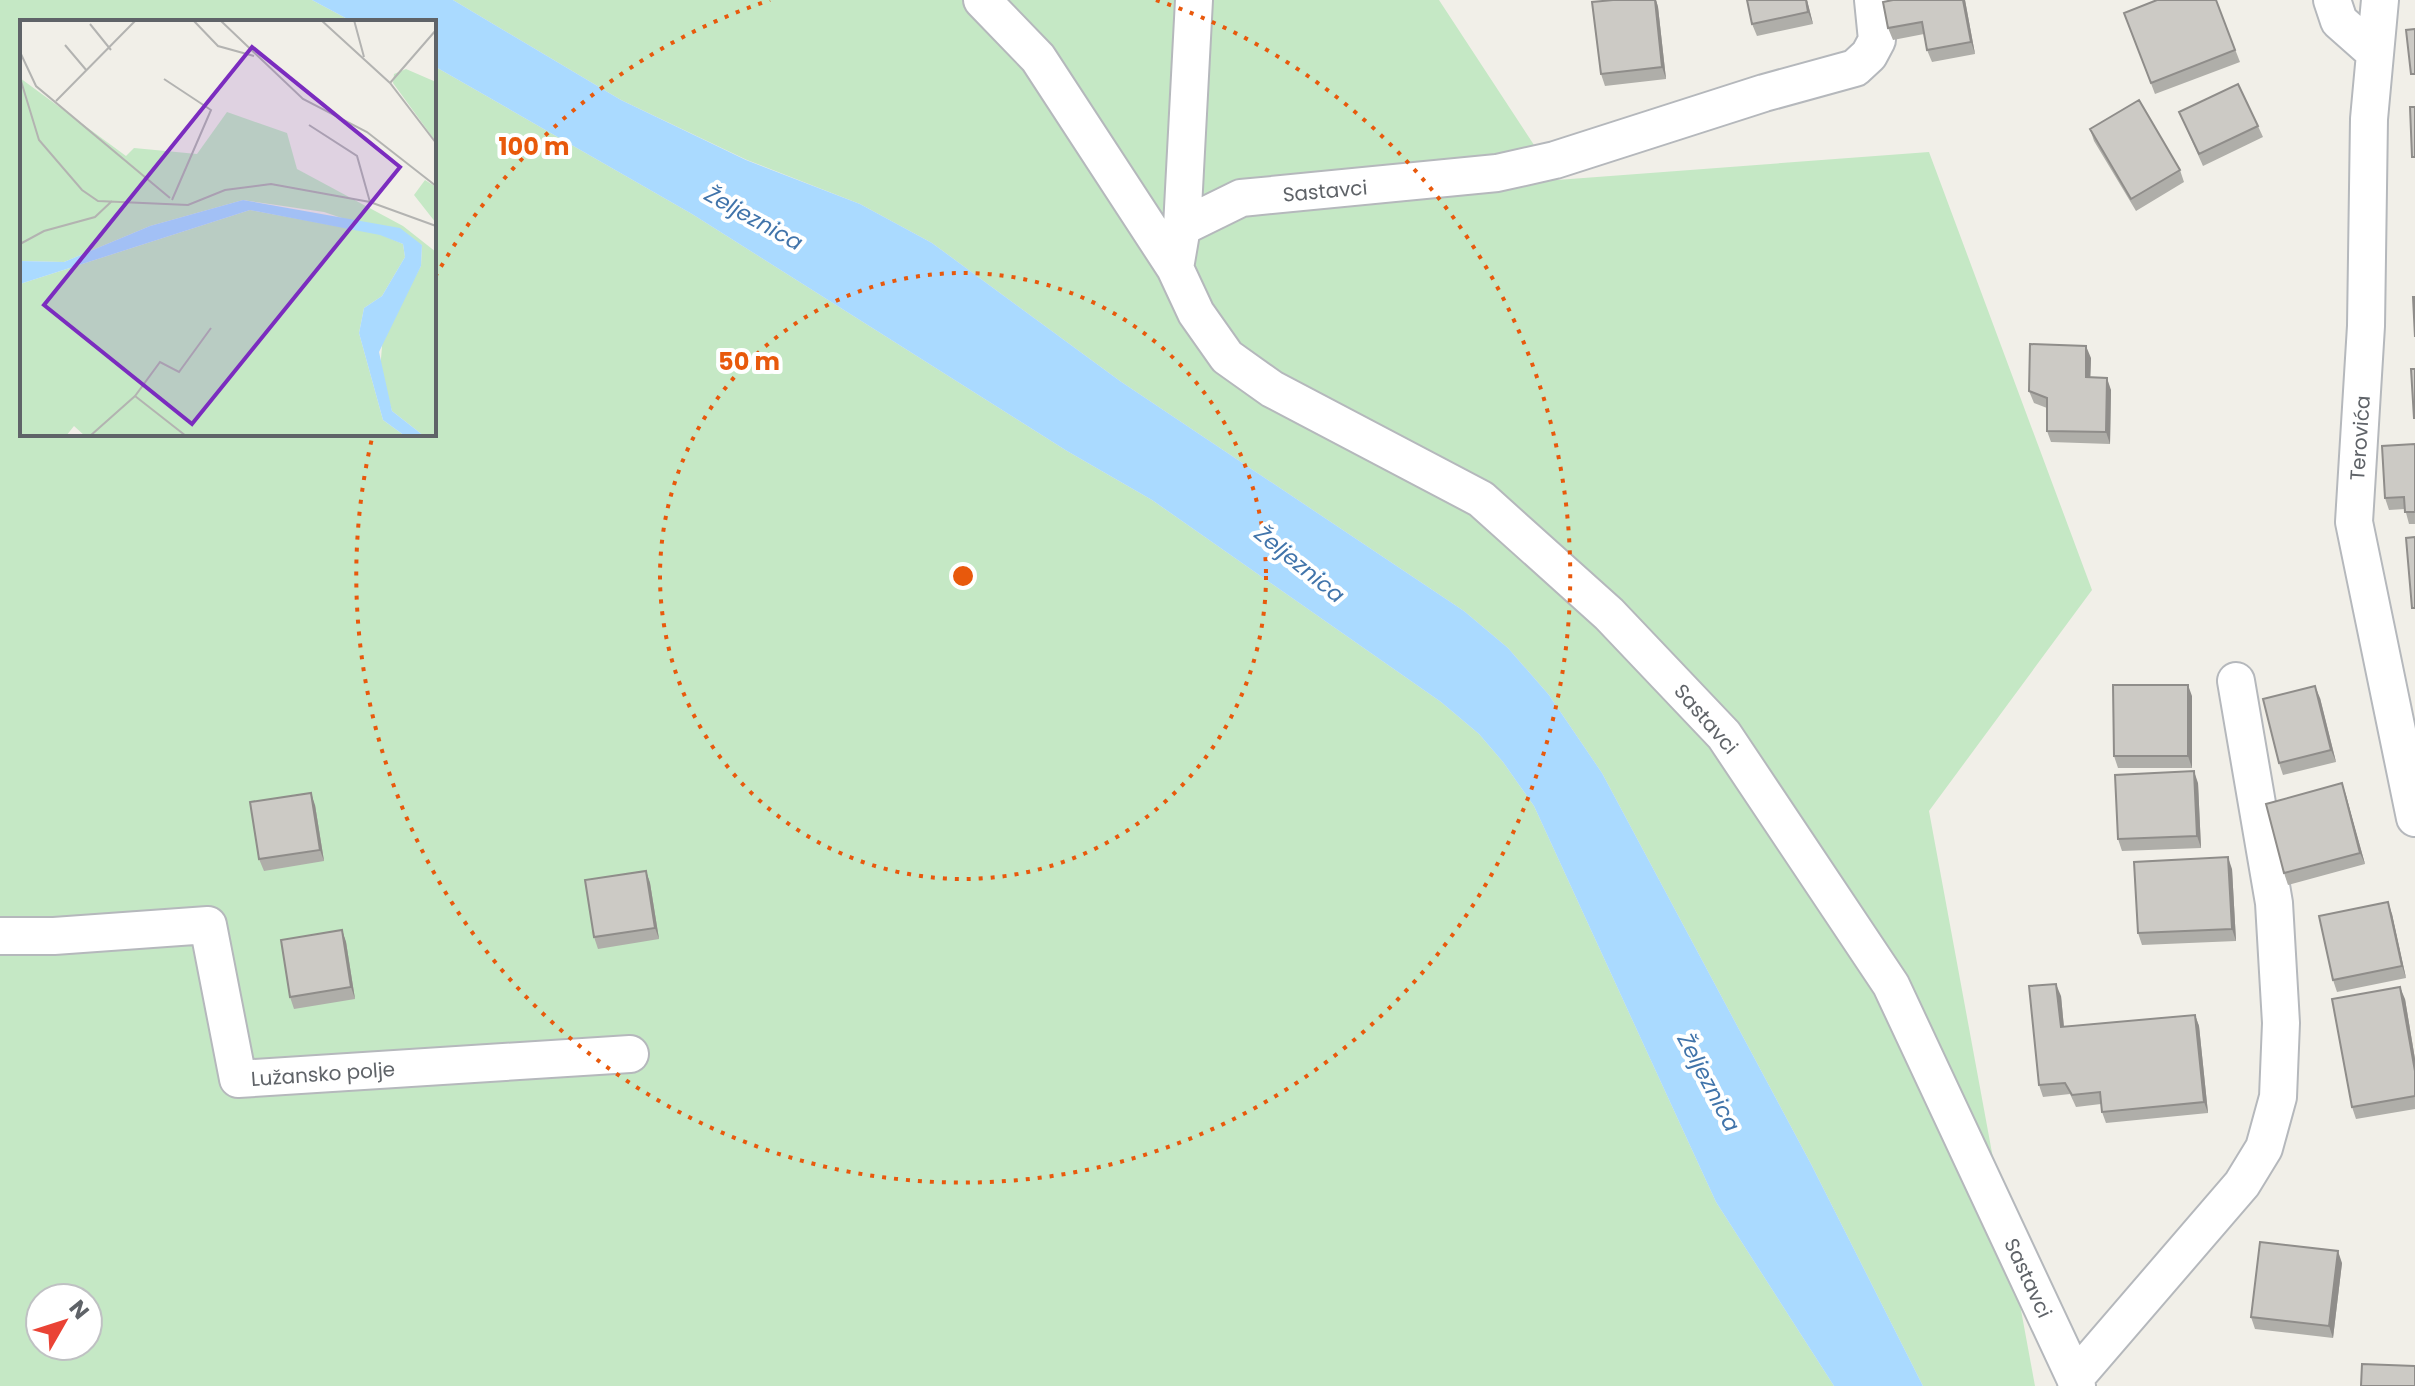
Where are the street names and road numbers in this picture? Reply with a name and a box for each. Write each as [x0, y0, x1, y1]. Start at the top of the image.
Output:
street label: Sastavci [1282, 173, 1368, 209]
street label: Terovića [2343, 394, 2377, 482]
street label: Sastavci [1668, 678, 1744, 760]
street label: Lužansko polje [250, 1055, 396, 1093]
street label: Sastavci [1997, 1234, 2059, 1322]

